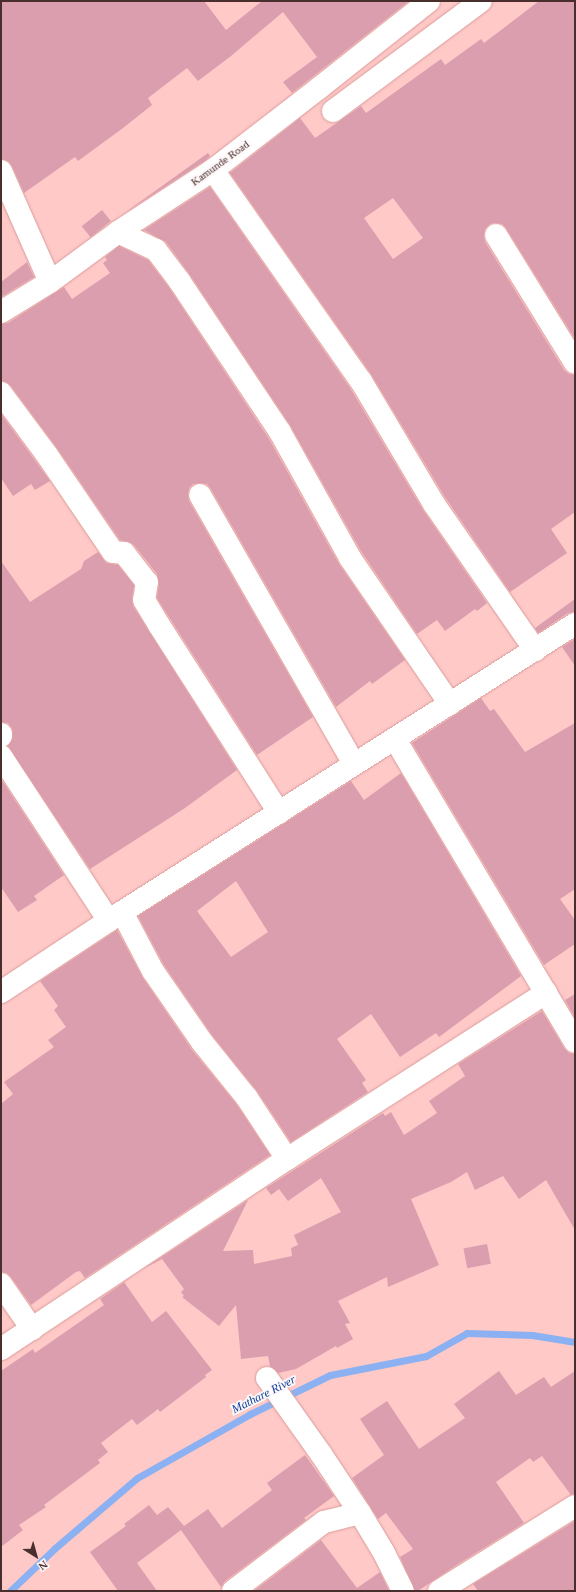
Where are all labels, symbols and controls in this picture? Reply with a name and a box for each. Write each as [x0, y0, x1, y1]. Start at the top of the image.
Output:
street label: Kamunde Road [188, 137, 252, 189]
water label: Mathare River [230, 1373, 298, 1417]
north arrow [16, 1536, 56, 1576]
text: N [36, 1558, 50, 1573]

